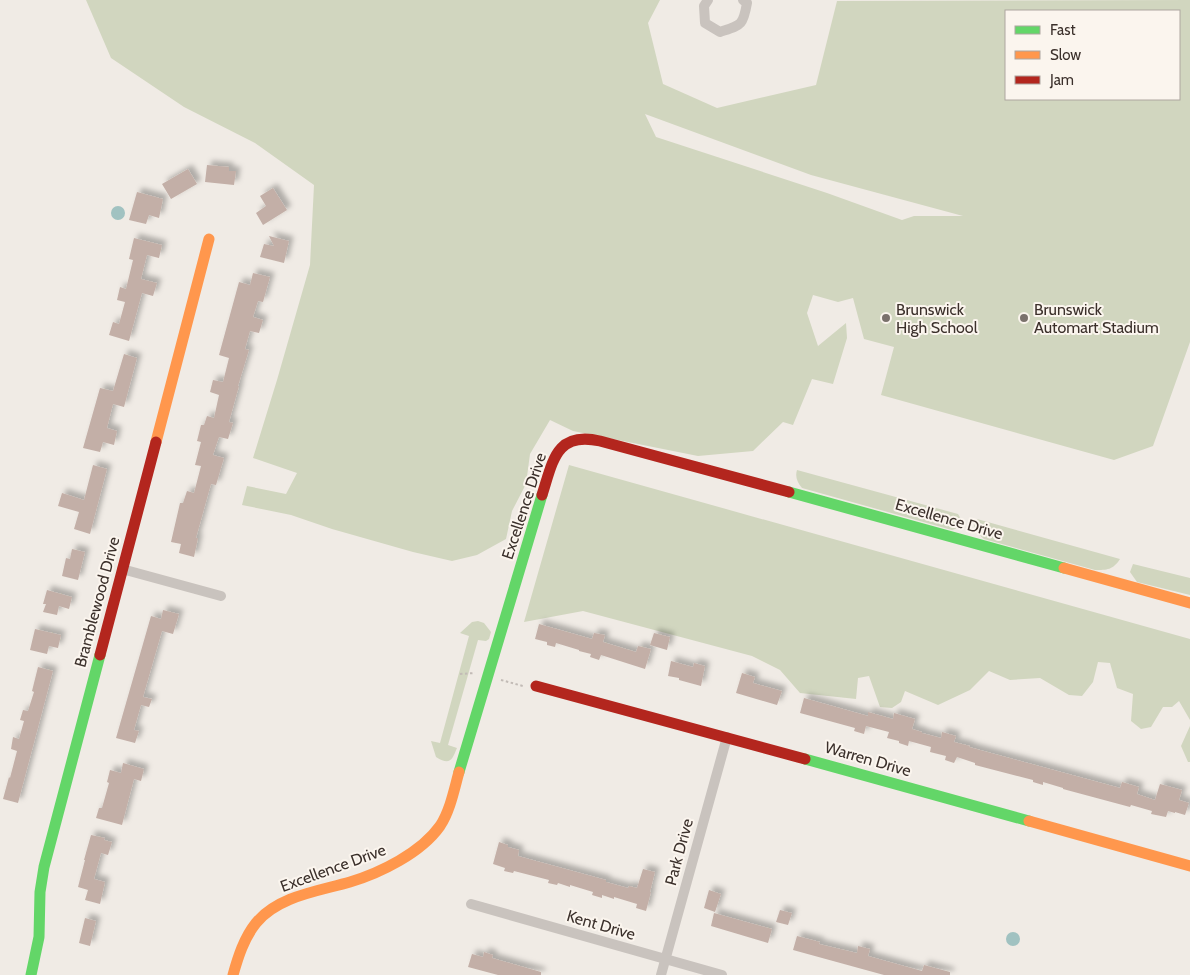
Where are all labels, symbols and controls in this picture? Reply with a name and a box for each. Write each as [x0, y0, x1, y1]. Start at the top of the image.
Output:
legend [1005, 10, 1180, 100]
text: Fast [1050, 21, 1075, 39]
text: Slow [1050, 46, 1081, 64]
text: Jam [1049, 71, 1074, 89]
place label: Brunswick High School [896, 300, 978, 337]
place label: Brunswick Automart Stadium [1034, 300, 1159, 337]
marker: Brunswick High School [880, 312, 892, 324]
marker: Brunswick Automart Stadium [1018, 312, 1030, 324]
street label: Excellence Drive [498, 450, 550, 562]
street label: Excellence Drive [893, 495, 1005, 543]
street label: Bramblewood Drive [70, 535, 124, 669]
street label: Warren Drive [823, 738, 913, 780]
street label: Park Drive [661, 817, 697, 887]
street label: Excellence Drive [278, 840, 388, 896]
street label: Kent Drive [565, 906, 637, 944]

